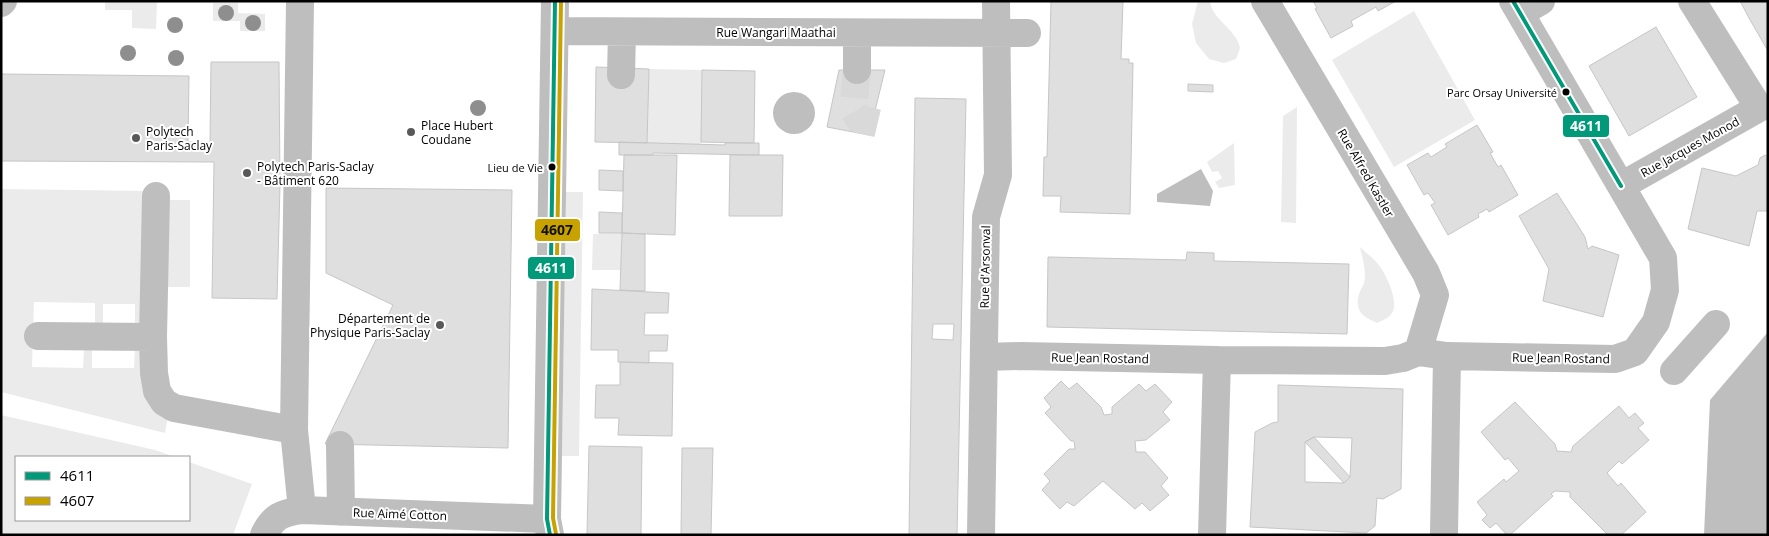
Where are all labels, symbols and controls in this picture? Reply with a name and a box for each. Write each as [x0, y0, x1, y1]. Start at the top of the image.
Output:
street label: Rue Wangari Maathai [716, 24, 836, 41]
place label: Parc Orsay Université [1447, 85, 1557, 100]
marker: Parc Orsay Université [1561, 87, 1571, 97]
street label: Rue Jacques Monod [1638, 113, 1742, 181]
line badge: 4611 [1562, 114, 1610, 138]
text: 4611 [1570, 116, 1602, 135]
place label: Place Hubert Coudane [421, 117, 493, 148]
place label: Polytech Paris-Saclay [146, 123, 213, 154]
street label: Rue Alfred Kastler [1334, 125, 1398, 221]
marker: Place Hubert Coudane [405, 126, 417, 138]
marker: Polytech Paris-Saclay [130, 132, 142, 144]
place label: Polytech Paris-Saclay - Bâtiment 620 [257, 158, 375, 189]
place label: Lieu de Vie [487, 160, 543, 175]
marker: Lieu de Vie [547, 162, 557, 172]
marker: Polytech Paris-Saclay - Bâtiment 620 [241, 167, 253, 179]
line badge: 4607 [534, 218, 581, 242]
text: 4607 [541, 220, 573, 239]
street label: Rue d'Arsonval [976, 225, 994, 309]
line badge: 4611 [527, 256, 575, 280]
text: 4611 [535, 258, 567, 277]
place label: Département de Physique Paris-Saclay [310, 310, 431, 341]
marker: Département de Physique Paris-Saclay [434, 319, 446, 331]
street label: Rue Jean Rostand [1051, 349, 1149, 367]
street label: Rue Jean Rostand [1512, 349, 1610, 367]
legend [15, 456, 190, 521]
text: 4611 [60, 465, 94, 485]
text: 4607 [60, 490, 94, 510]
street label: Rue Aimé Cotton [353, 504, 447, 524]

